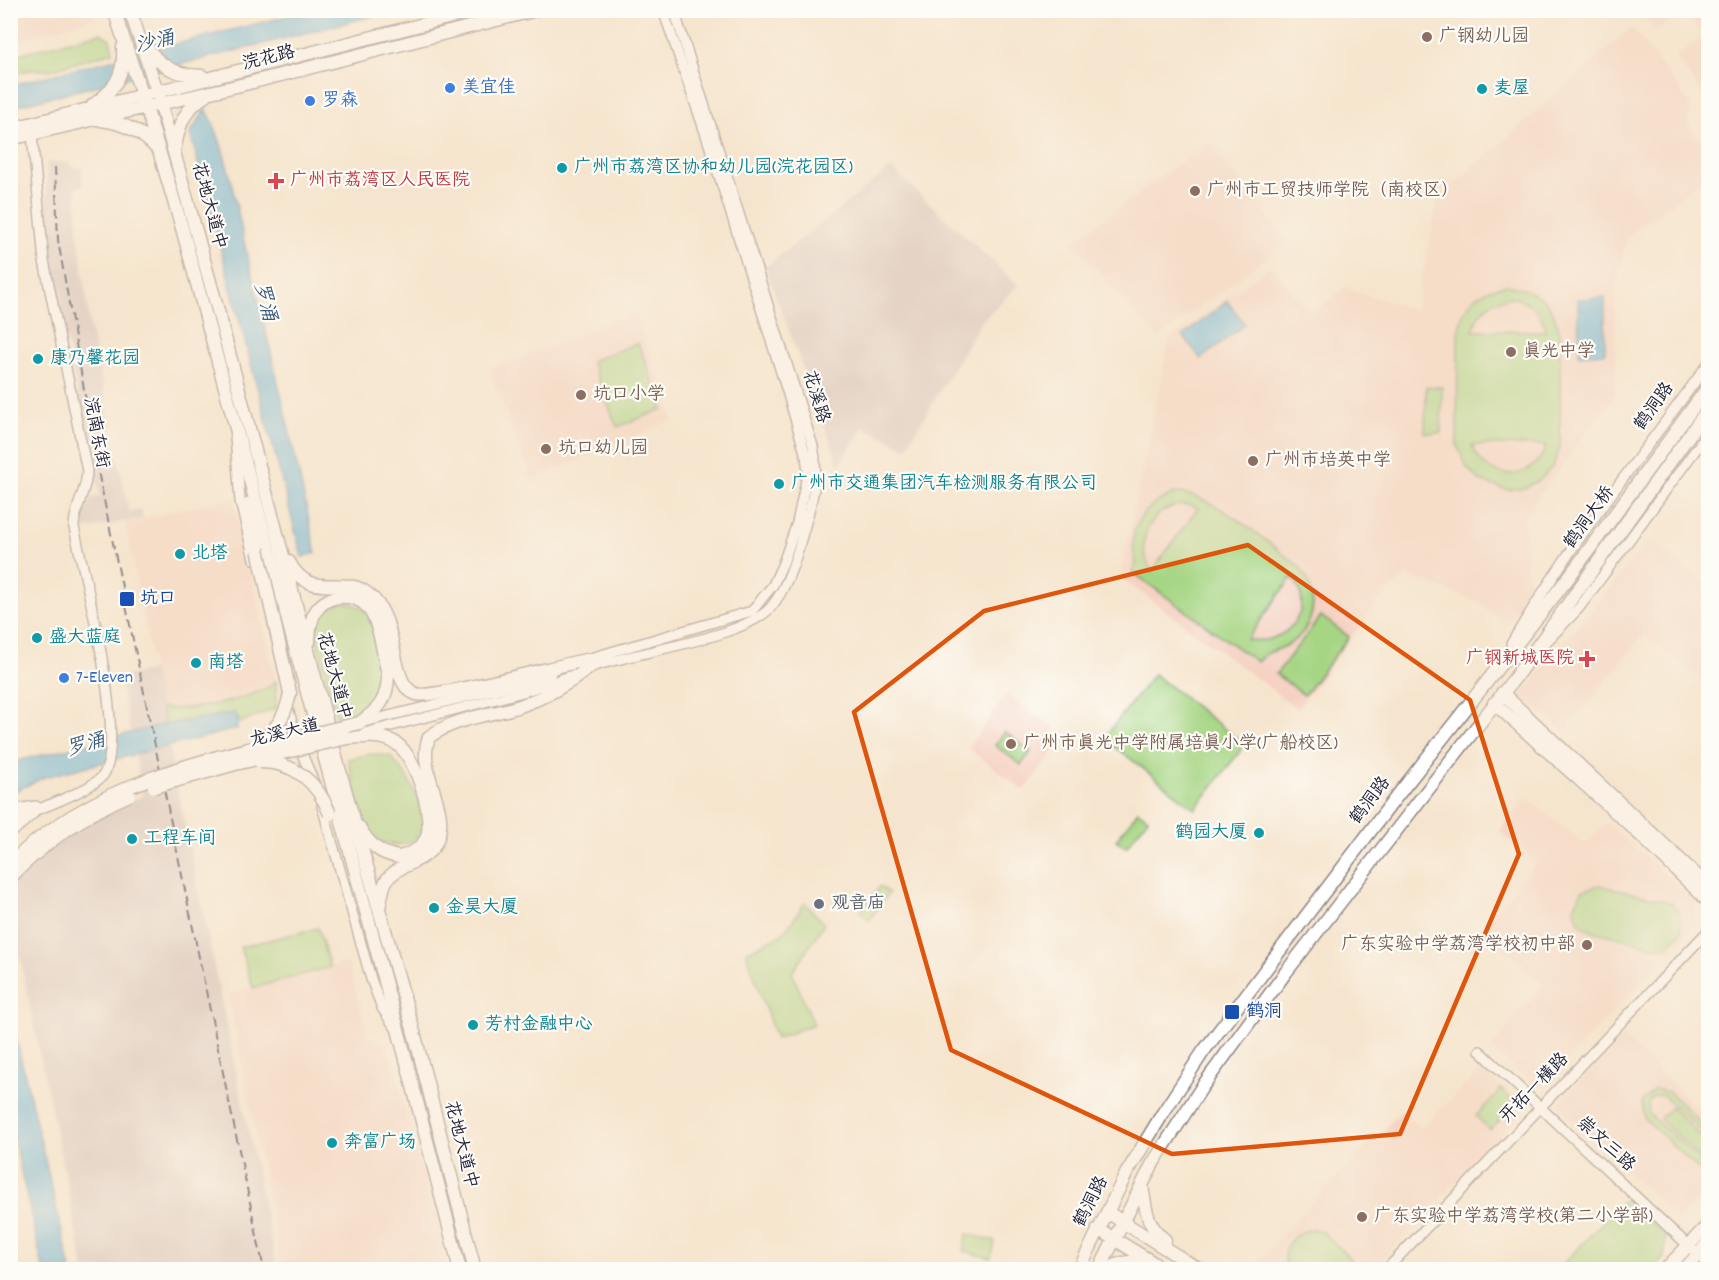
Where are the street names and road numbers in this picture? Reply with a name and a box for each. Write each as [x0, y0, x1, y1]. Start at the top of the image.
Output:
street label: 浣花路 [240, 40, 298, 78]
street label: 花地大道中 [184, 159, 232, 253]
street label: 花溪路 [795, 368, 835, 426]
street label: 鹤洞路 [1629, 378, 1681, 436]
street label: 浣南东街 [76, 395, 114, 471]
street label: 鹤洞大桥 [1559, 482, 1621, 554]
street label: 花地大道中 [309, 629, 357, 723]
street label: 龙溪大道 [247, 714, 323, 754]
street label: 鹤洞路 [1345, 772, 1397, 830]
street label: 开拓一横路 [1495, 1048, 1575, 1130]
street label: 花地大道中 [437, 1098, 483, 1192]
street label: 崇文三路 [1570, 1112, 1640, 1178]
street label: 鹤洞路 [1069, 1172, 1115, 1232]

